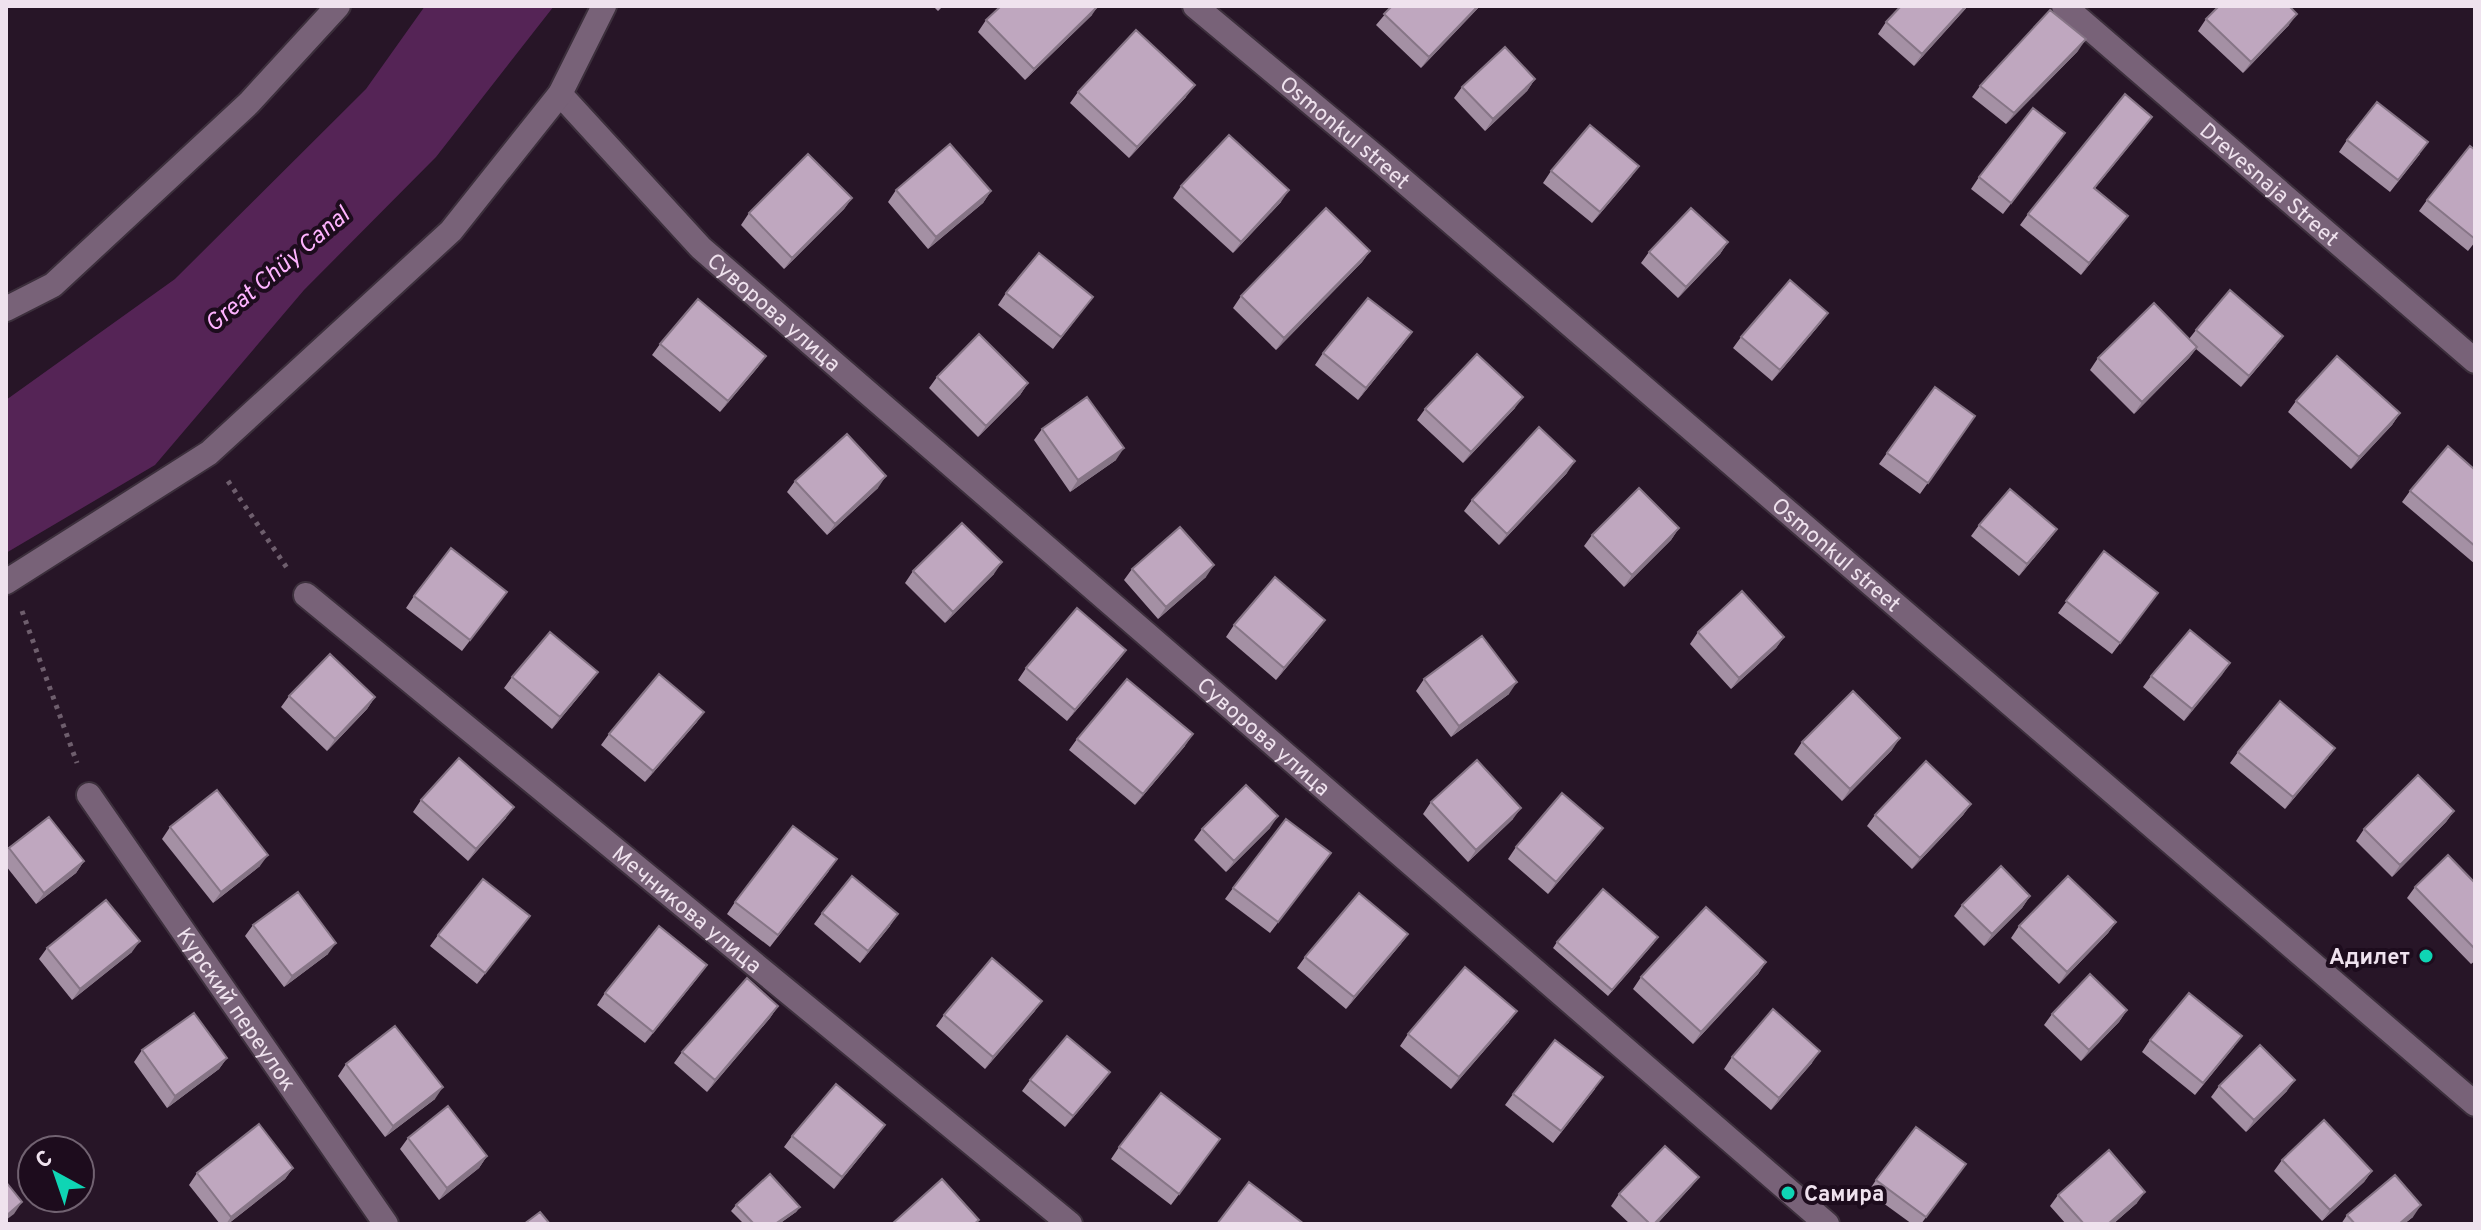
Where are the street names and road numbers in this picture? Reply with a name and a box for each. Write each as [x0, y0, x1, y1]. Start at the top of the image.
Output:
street label: Osmonkul street [1273, 71, 1414, 196]
street label: Drevesnaja Street [2193, 118, 2343, 253]
street label: Суворова улица [700, 248, 845, 379]
street label: Osmonkul street [1765, 493, 1905, 619]
street label: Суворова улица [1190, 673, 1335, 803]
street label: Мечникова улица [605, 841, 766, 980]
street label: Курский переулок [169, 924, 301, 1097]

